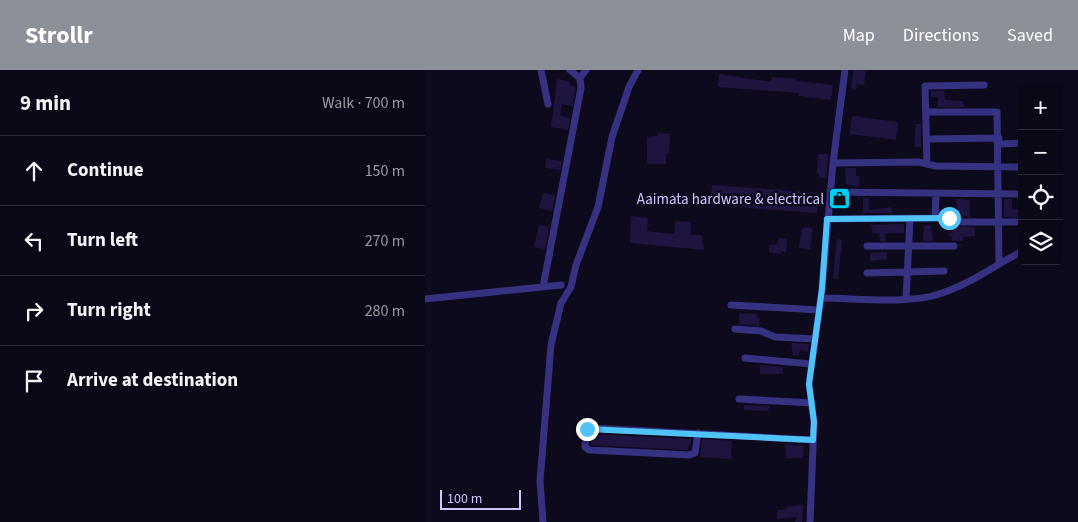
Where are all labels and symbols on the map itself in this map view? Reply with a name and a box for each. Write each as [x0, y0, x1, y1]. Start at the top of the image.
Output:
shop icon: Aaimata hardware & electrical [828, 187, 852, 211]
place label: Aaimata hardware & electrical [637, 189, 824, 210]
route start [938, 207, 961, 230]
route end [576, 418, 599, 441]
scale bar [440, 487, 521, 510]

